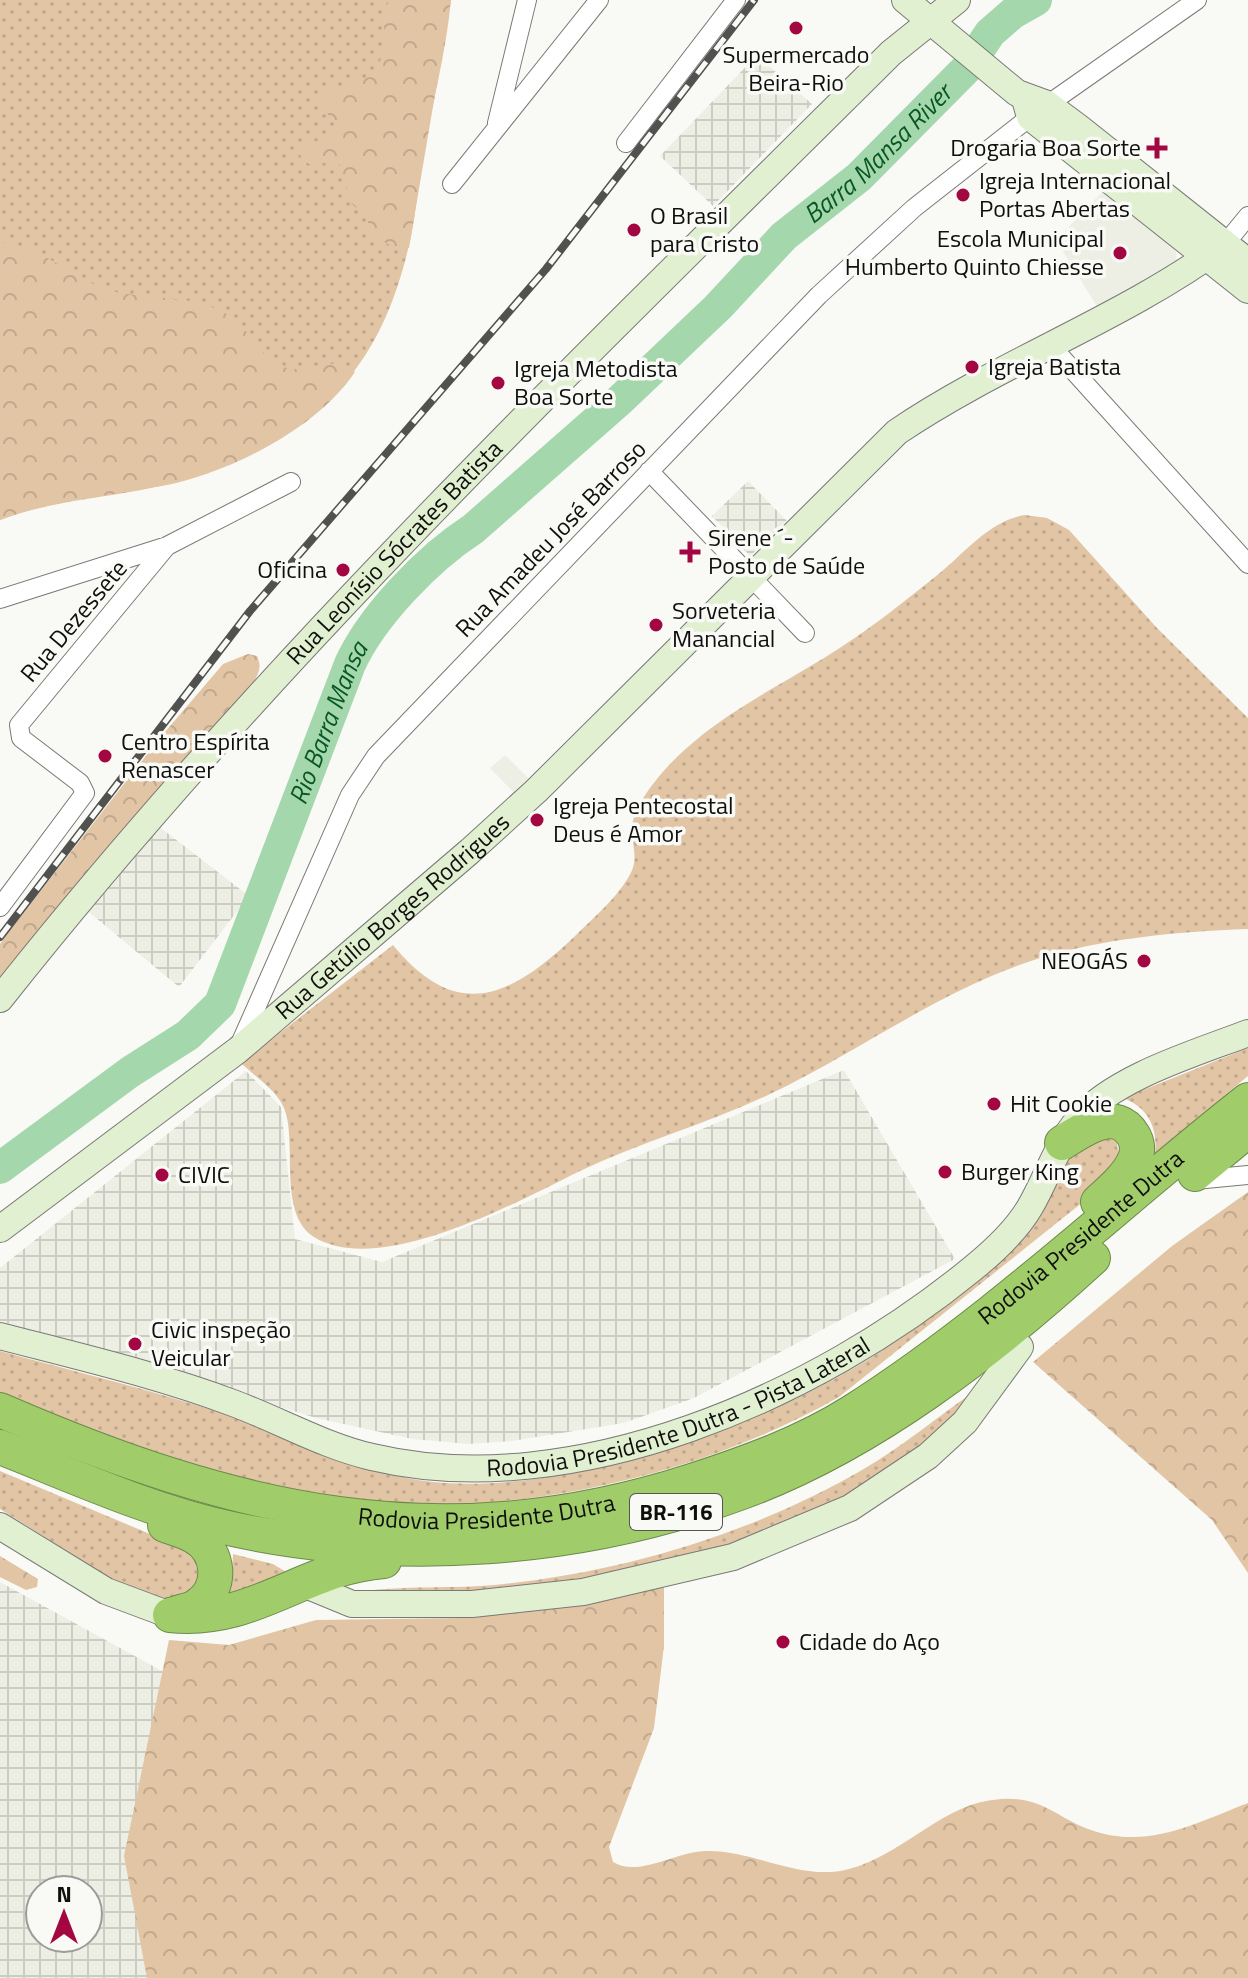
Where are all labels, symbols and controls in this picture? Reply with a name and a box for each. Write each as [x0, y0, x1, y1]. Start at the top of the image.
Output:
marker: Supermercado Beira-Rio [787, 19, 805, 37]
place label: Supermercado Beira-Rio [723, 36, 869, 100]
water label: Barra Mansa River [795, 72, 962, 233]
place label: Drogaria Boa Sorte [950, 129, 1141, 165]
marker: Drogaria Boa Sorte [1148, 139, 1166, 157]
place label: Igreja Internacional Portas Abertas [979, 162, 1171, 226]
marker: Igreja Internacional Portas Abertas [954, 186, 972, 204]
place label: O Brasil para Cristo [650, 197, 759, 261]
place label: Escola Municipal Humberto Quinto Chiesse [845, 220, 1104, 284]
marker: O Brasil para Cristo [625, 221, 643, 239]
marker: Escola Municipal Humberto Quinto Chiesse [1111, 244, 1129, 262]
place label: Igreja Batista [988, 348, 1121, 384]
place label: Igreja Metodista Boa Sorte [514, 350, 678, 414]
marker: Igreja Batista [963, 358, 981, 376]
marker: Igreja Metodista Boa Sorte [489, 374, 507, 392]
street label: Rua Leonísio Sócrates Batista [277, 431, 510, 672]
street label: Rua Amadeu José Barroso [446, 432, 654, 645]
place label: Sirene ´- Posto de Saúde [708, 519, 865, 583]
marker: Sirene ´- Posto de Saúde [679, 541, 701, 563]
street label: Rua Dezessete [11, 551, 135, 689]
place label: Oficina [257, 551, 327, 587]
marker: Oficina [334, 561, 352, 579]
place label: Sorveteria Manancial [672, 592, 776, 656]
marker: Sorveteria Manancial [647, 616, 665, 634]
water label: Rio Barra Mansa [278, 632, 378, 810]
place label: Centro Espírita Renascer [121, 723, 270, 787]
marker: Centro Espírita Renascer [96, 747, 114, 765]
place label: Igreja Pentecostal Deus é Amor [553, 787, 734, 851]
street label: Rua Getúlio Borges Rodrigues [267, 804, 517, 1028]
marker: Igreja Pentecostal Deus é Amor [528, 811, 546, 829]
place label: NEOGÁS [1041, 942, 1128, 978]
marker: NEOGÁS [1135, 952, 1153, 970]
place label: Hit Cookie [1010, 1085, 1112, 1121]
marker: Hit Cookie [985, 1095, 1003, 1113]
street label: Rodovia Presidente Dutra [970, 1141, 1191, 1333]
place label: Burger King [961, 1153, 1079, 1189]
place label: CIVIC [178, 1156, 230, 1192]
marker: Burger King [936, 1163, 954, 1181]
marker: CIVIC [153, 1166, 171, 1184]
place label: Civic inspeção Veicular [151, 1311, 291, 1375]
street label: Rodovia Presidente Dutra - Pista Lateral [486, 1327, 876, 1485]
marker: Civic inspeção Veicular [126, 1335, 144, 1353]
street label: Rodovia Presidente Dutra [356, 1484, 618, 1538]
road number: BR-116 [630, 1494, 722, 1530]
place label: Cidade do Aço [799, 1623, 940, 1659]
marker: Cidade do Aço [774, 1633, 792, 1651]
north arrow [24, 1874, 104, 1954]
text: N [56, 1877, 72, 1911]

